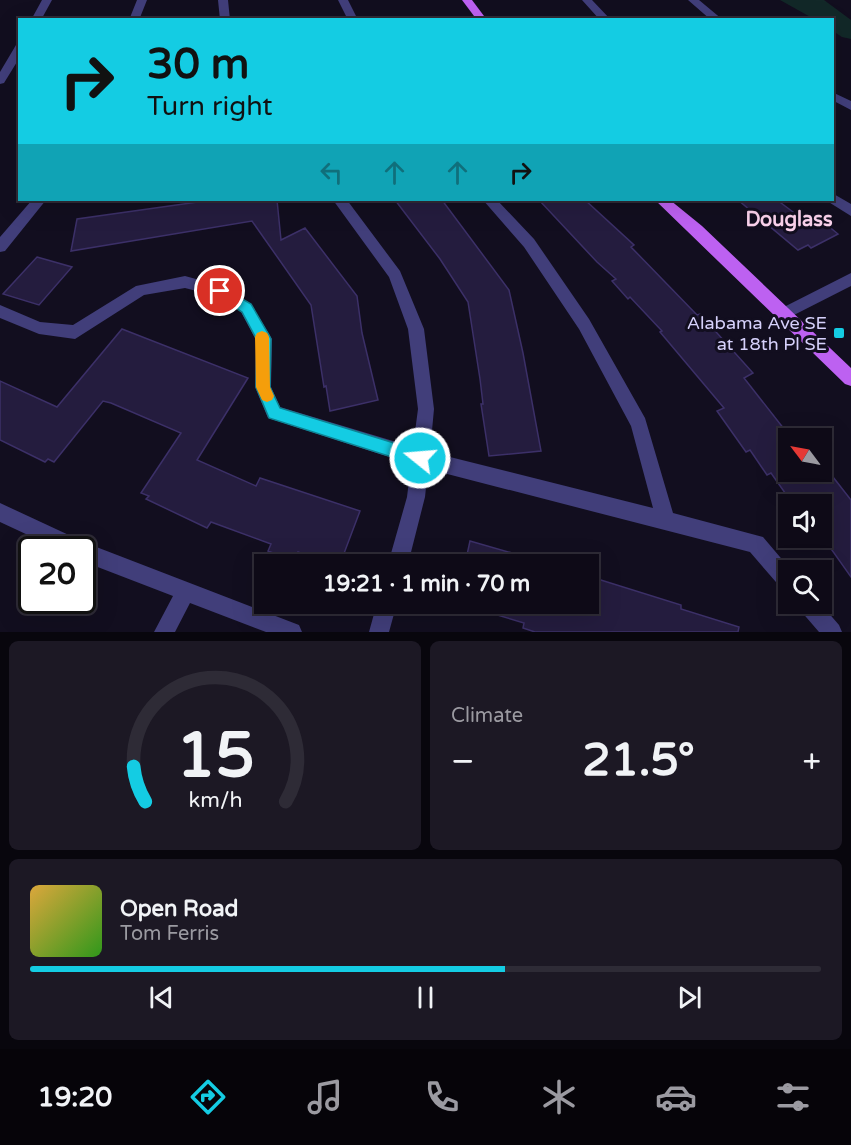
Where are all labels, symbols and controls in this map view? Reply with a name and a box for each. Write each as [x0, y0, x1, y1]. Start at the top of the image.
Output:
text: 30 m [147, 39, 249, 90]
icon: right [48, 42, 126, 120]
text: Turn right [147, 90, 273, 123]
icon: left [315, 156, 348, 189]
icon: ahead [378, 156, 411, 189]
icon: ahead [441, 156, 474, 189]
icon: right [504, 156, 537, 189]
district label: Douglass [745, 208, 833, 232]
pin [194, 265, 245, 316]
icon: arrive [203, 274, 236, 307]
place label: Alabama Ave SE at 18th Pl SE [687, 312, 827, 355]
marker: Alabama Ave SE at 18th Pl SE [832, 326, 846, 340]
position arrow [388, 426, 452, 490]
north arrow [778, 428, 832, 482]
map controls [778, 428, 832, 614]
button: sound [778, 494, 832, 548]
speed limit sign: 20 [18, 536, 96, 614]
button: search [778, 560, 832, 614]
text: 19:21 · 1 min · 70 m [323, 571, 530, 597]
text: Climate [451, 704, 523, 728]
text: 15 [176, 719, 254, 794]
text: 21.5° [582, 734, 695, 788]
text: − [451, 742, 475, 781]
text: + [802, 742, 821, 781]
text: km/h [188, 788, 242, 814]
text: Open Road [120, 896, 238, 922]
text: Tom Ferris [120, 922, 219, 946]
icon: previous [145, 981, 178, 1014]
icon: pause [409, 981, 442, 1014]
icon: next [673, 981, 706, 1014]
icon: directions [187, 1076, 229, 1118]
icon: music [304, 1076, 346, 1118]
icon: phone [421, 1076, 463, 1118]
icon: climate [538, 1076, 580, 1118]
icon: car [655, 1076, 697, 1118]
icon: filters [772, 1076, 814, 1118]
text: 19:20 [37, 1081, 112, 1114]

